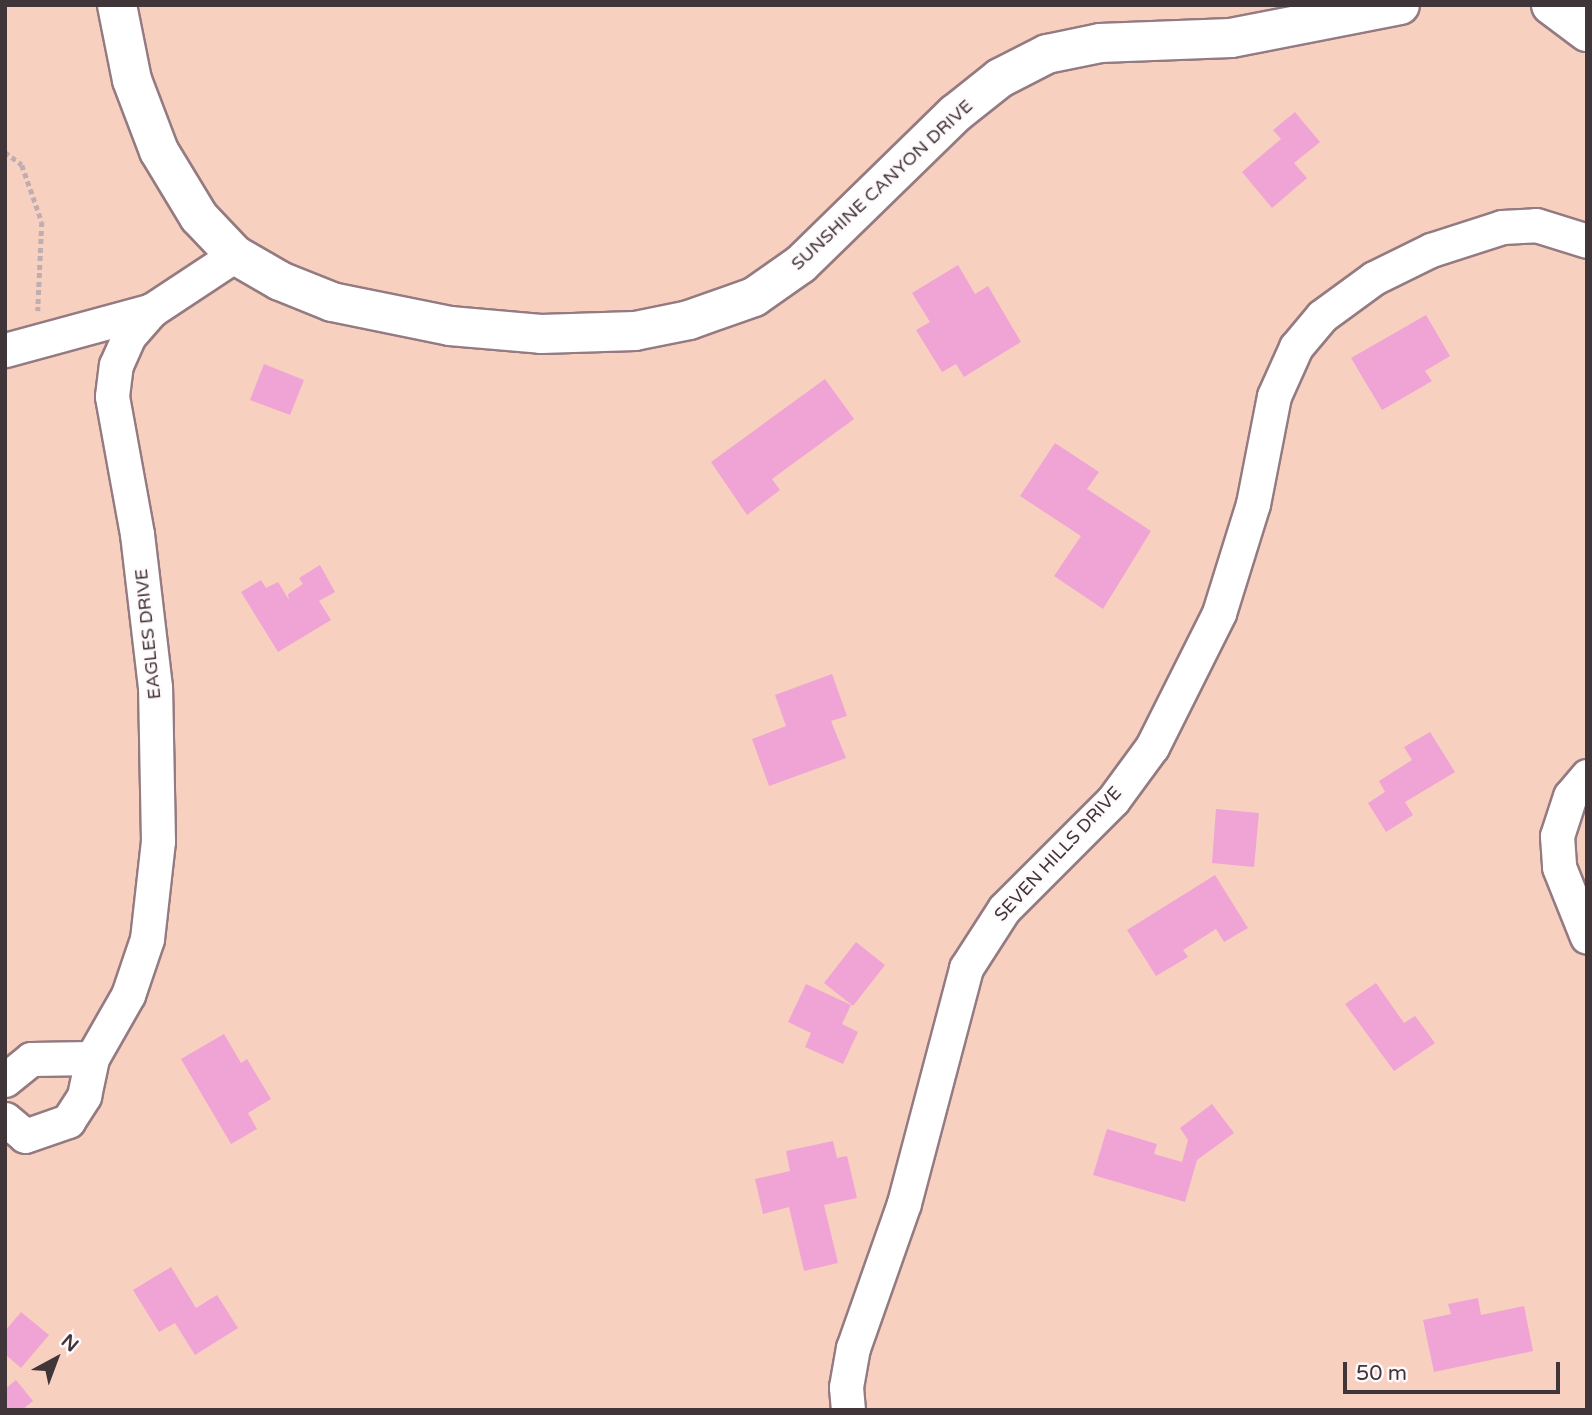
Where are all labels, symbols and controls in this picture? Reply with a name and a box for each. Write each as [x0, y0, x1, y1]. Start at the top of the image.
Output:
street label: SUNSHINE CANYON DRIVE [787, 95, 977, 275]
street label: EAGLES DRIVE [130, 568, 166, 700]
street label: SEVEN HILLS DRIVE [990, 782, 1126, 926]
north arrow [21, 1324, 91, 1394]
text: N [57, 1330, 83, 1356]
scale bar [1347, 1348, 1564, 1392]
text: 50 m [1356, 1361, 1407, 1386]

